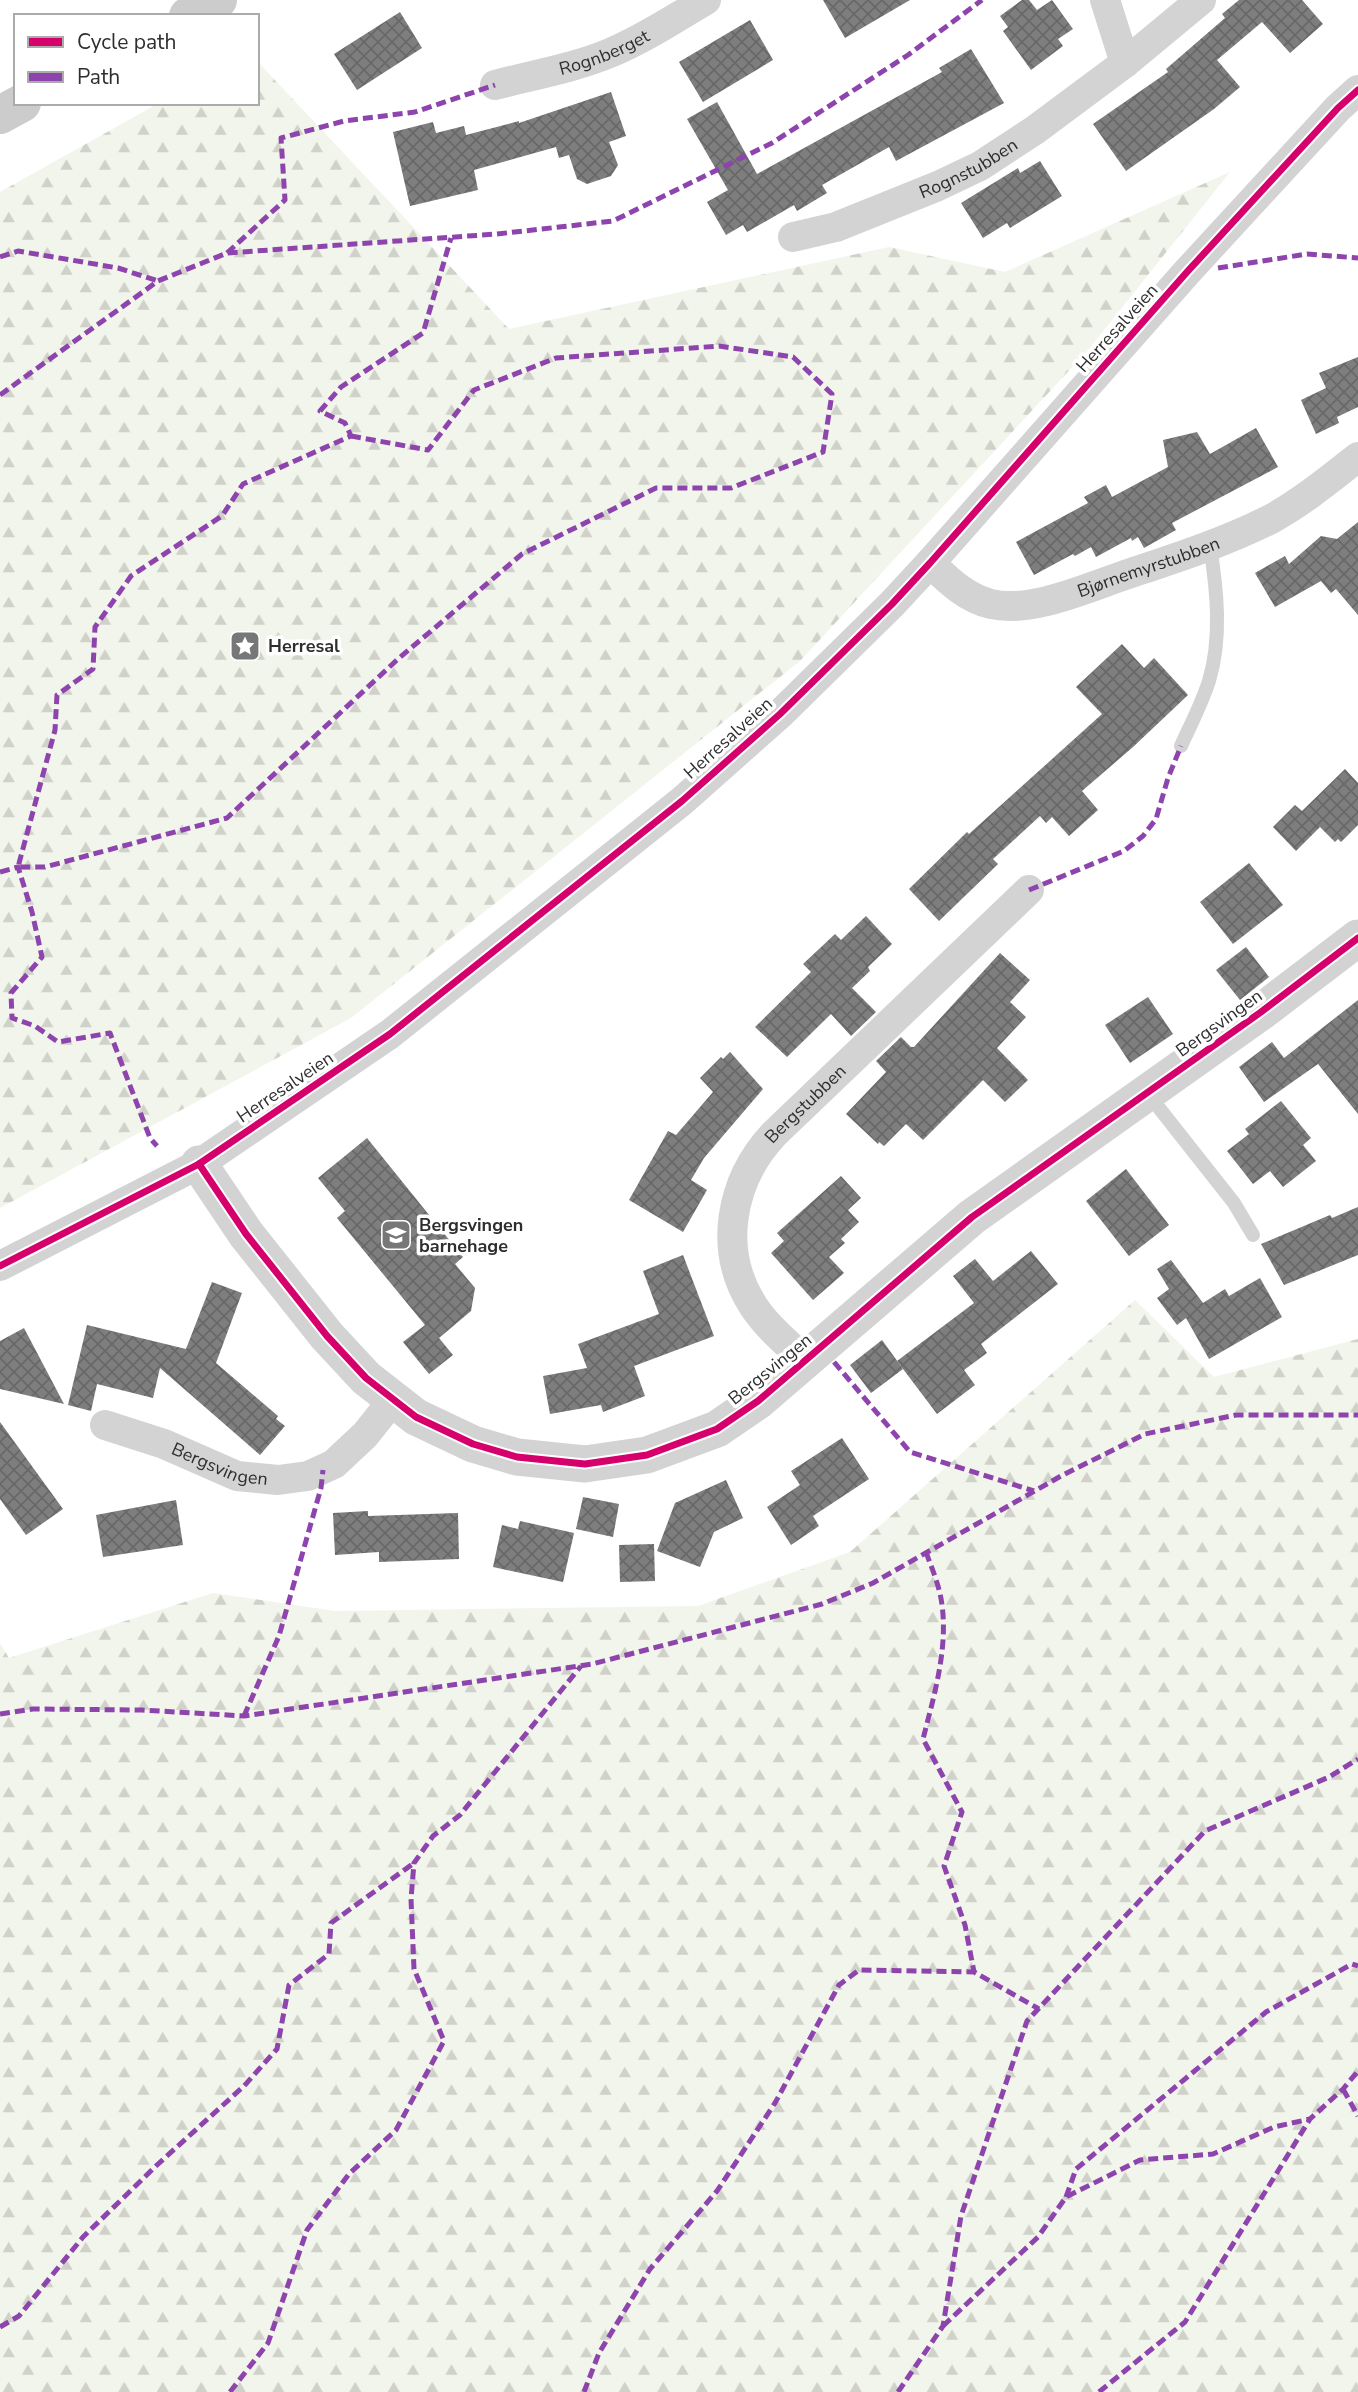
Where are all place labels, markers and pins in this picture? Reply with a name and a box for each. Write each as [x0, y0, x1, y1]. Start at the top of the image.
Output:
place icon: Herresal [228, 629, 262, 663]
place label: Herresal [268, 634, 340, 658]
place label: Bergsvingen barnehage [419, 1213, 523, 1258]
school or university icon: Bergsvingen barnehage [379, 1218, 413, 1252]

